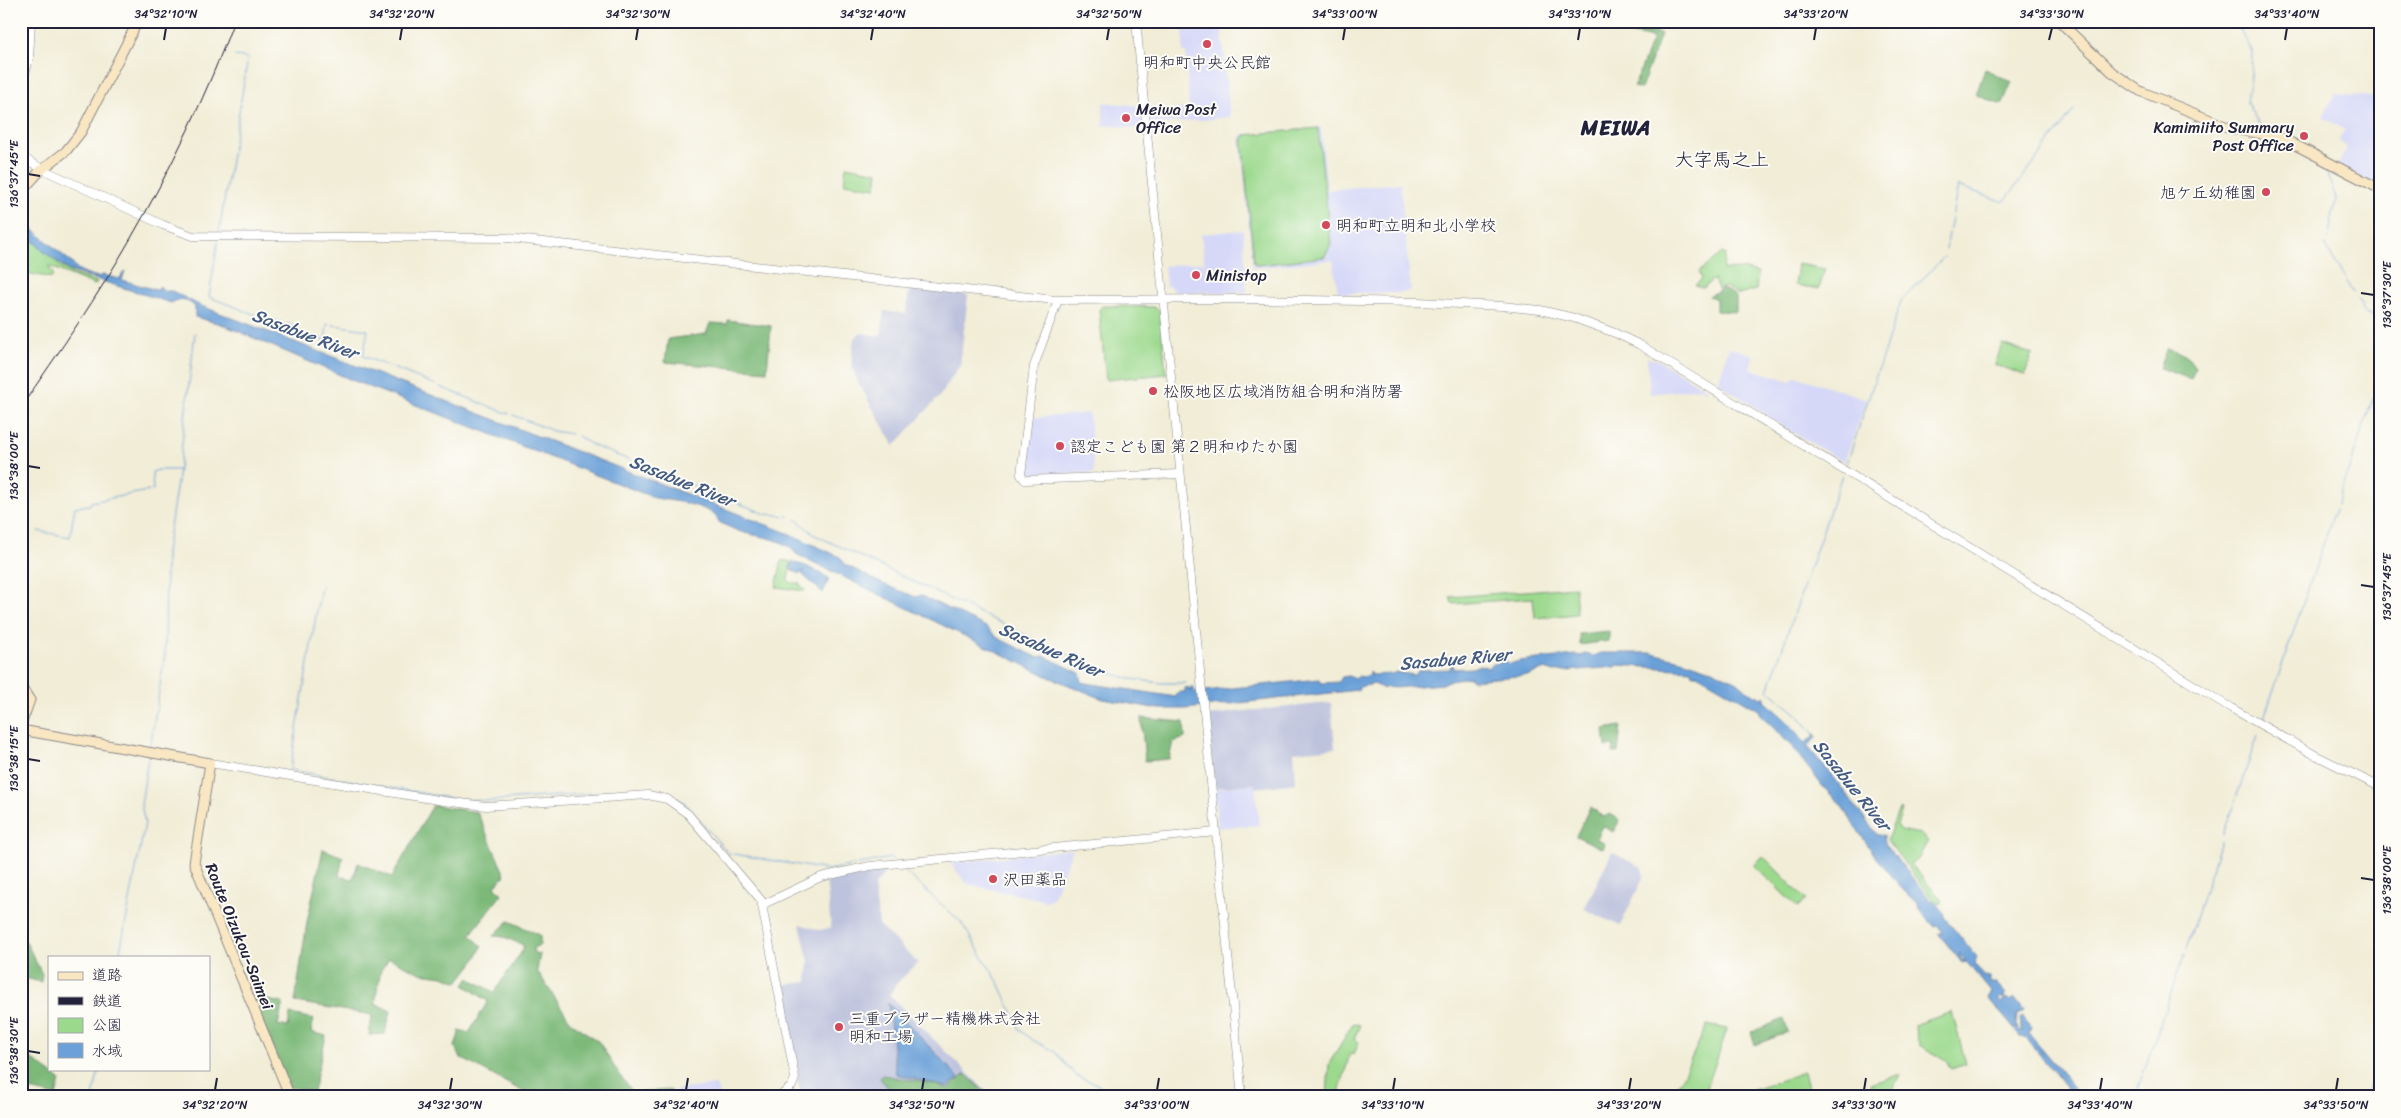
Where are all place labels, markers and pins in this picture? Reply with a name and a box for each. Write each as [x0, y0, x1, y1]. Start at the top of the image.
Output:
marker: 明和町中央公民館 [1201, 38, 1213, 50]
place label: 明和町中央公民館 [1143, 48, 1271, 77]
place label: Meiwa Post Office [1136, 95, 1217, 142]
marker: Meiwa Post Office [1120, 112, 1132, 124]
place label: Kamimiito Summary Post Office [2154, 113, 2295, 160]
marker: Kamimiito Summary Post Office [2298, 130, 2310, 142]
place label: 旭ケ丘幼稚園 [2160, 178, 2256, 207]
marker: 旭ケ丘幼稚園 [2260, 186, 2272, 198]
place label: 明和町立明和北小学校 [1336, 211, 1496, 240]
marker: 明和町立明和北小学校 [1320, 219, 1332, 231]
place label: Ministop [1206, 261, 1267, 290]
marker: Ministop [1190, 269, 1202, 281]
place label: 松阪地区広域消防組合明和消防署 [1163, 377, 1403, 406]
marker: 松阪地区広域消防組合明和消防署 [1147, 385, 1159, 397]
place label: 認定こども園 第２明和ゆたか園 [1070, 432, 1298, 461]
marker: 認定こども園 第２明和ゆたか園 [1054, 440, 1066, 452]
place label: 沢田薬品 [1003, 865, 1067, 894]
marker: 沢田薬品 [987, 873, 999, 885]
place label: 三重ブラザー精機株式会社 明和工場 [849, 1004, 1041, 1051]
marker: 三重ブラザー精機株式会社 明和工場 [833, 1021, 845, 1033]

